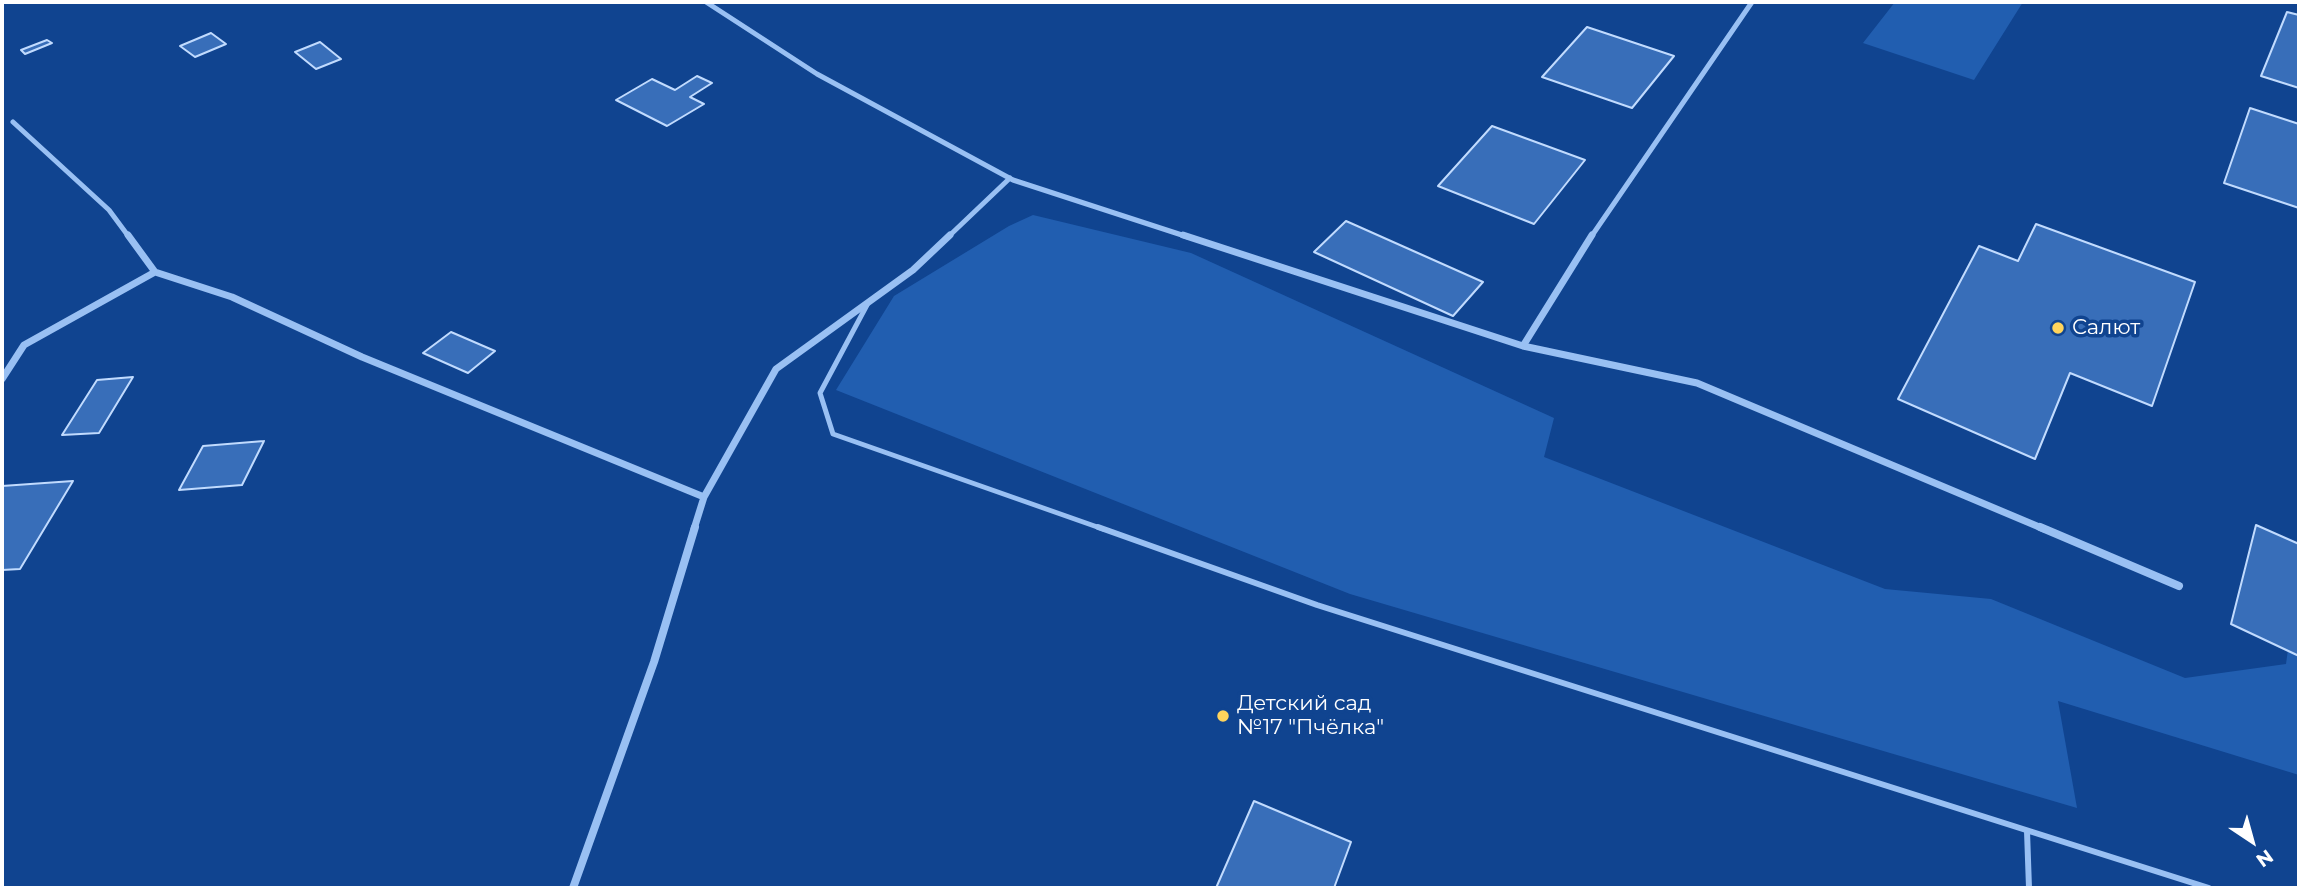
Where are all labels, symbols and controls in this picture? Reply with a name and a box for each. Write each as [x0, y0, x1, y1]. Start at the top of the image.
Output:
place label: Салют [2072, 315, 2140, 341]
marker: Салют [2050, 320, 2066, 336]
place label: Детский сад №17 "Пчёлка" [1237, 691, 1384, 741]
marker: Детский сад №17 "Пчёлка" [1215, 708, 1231, 724]
north arrow [2217, 806, 2287, 876]
text: N [2252, 845, 2278, 872]

